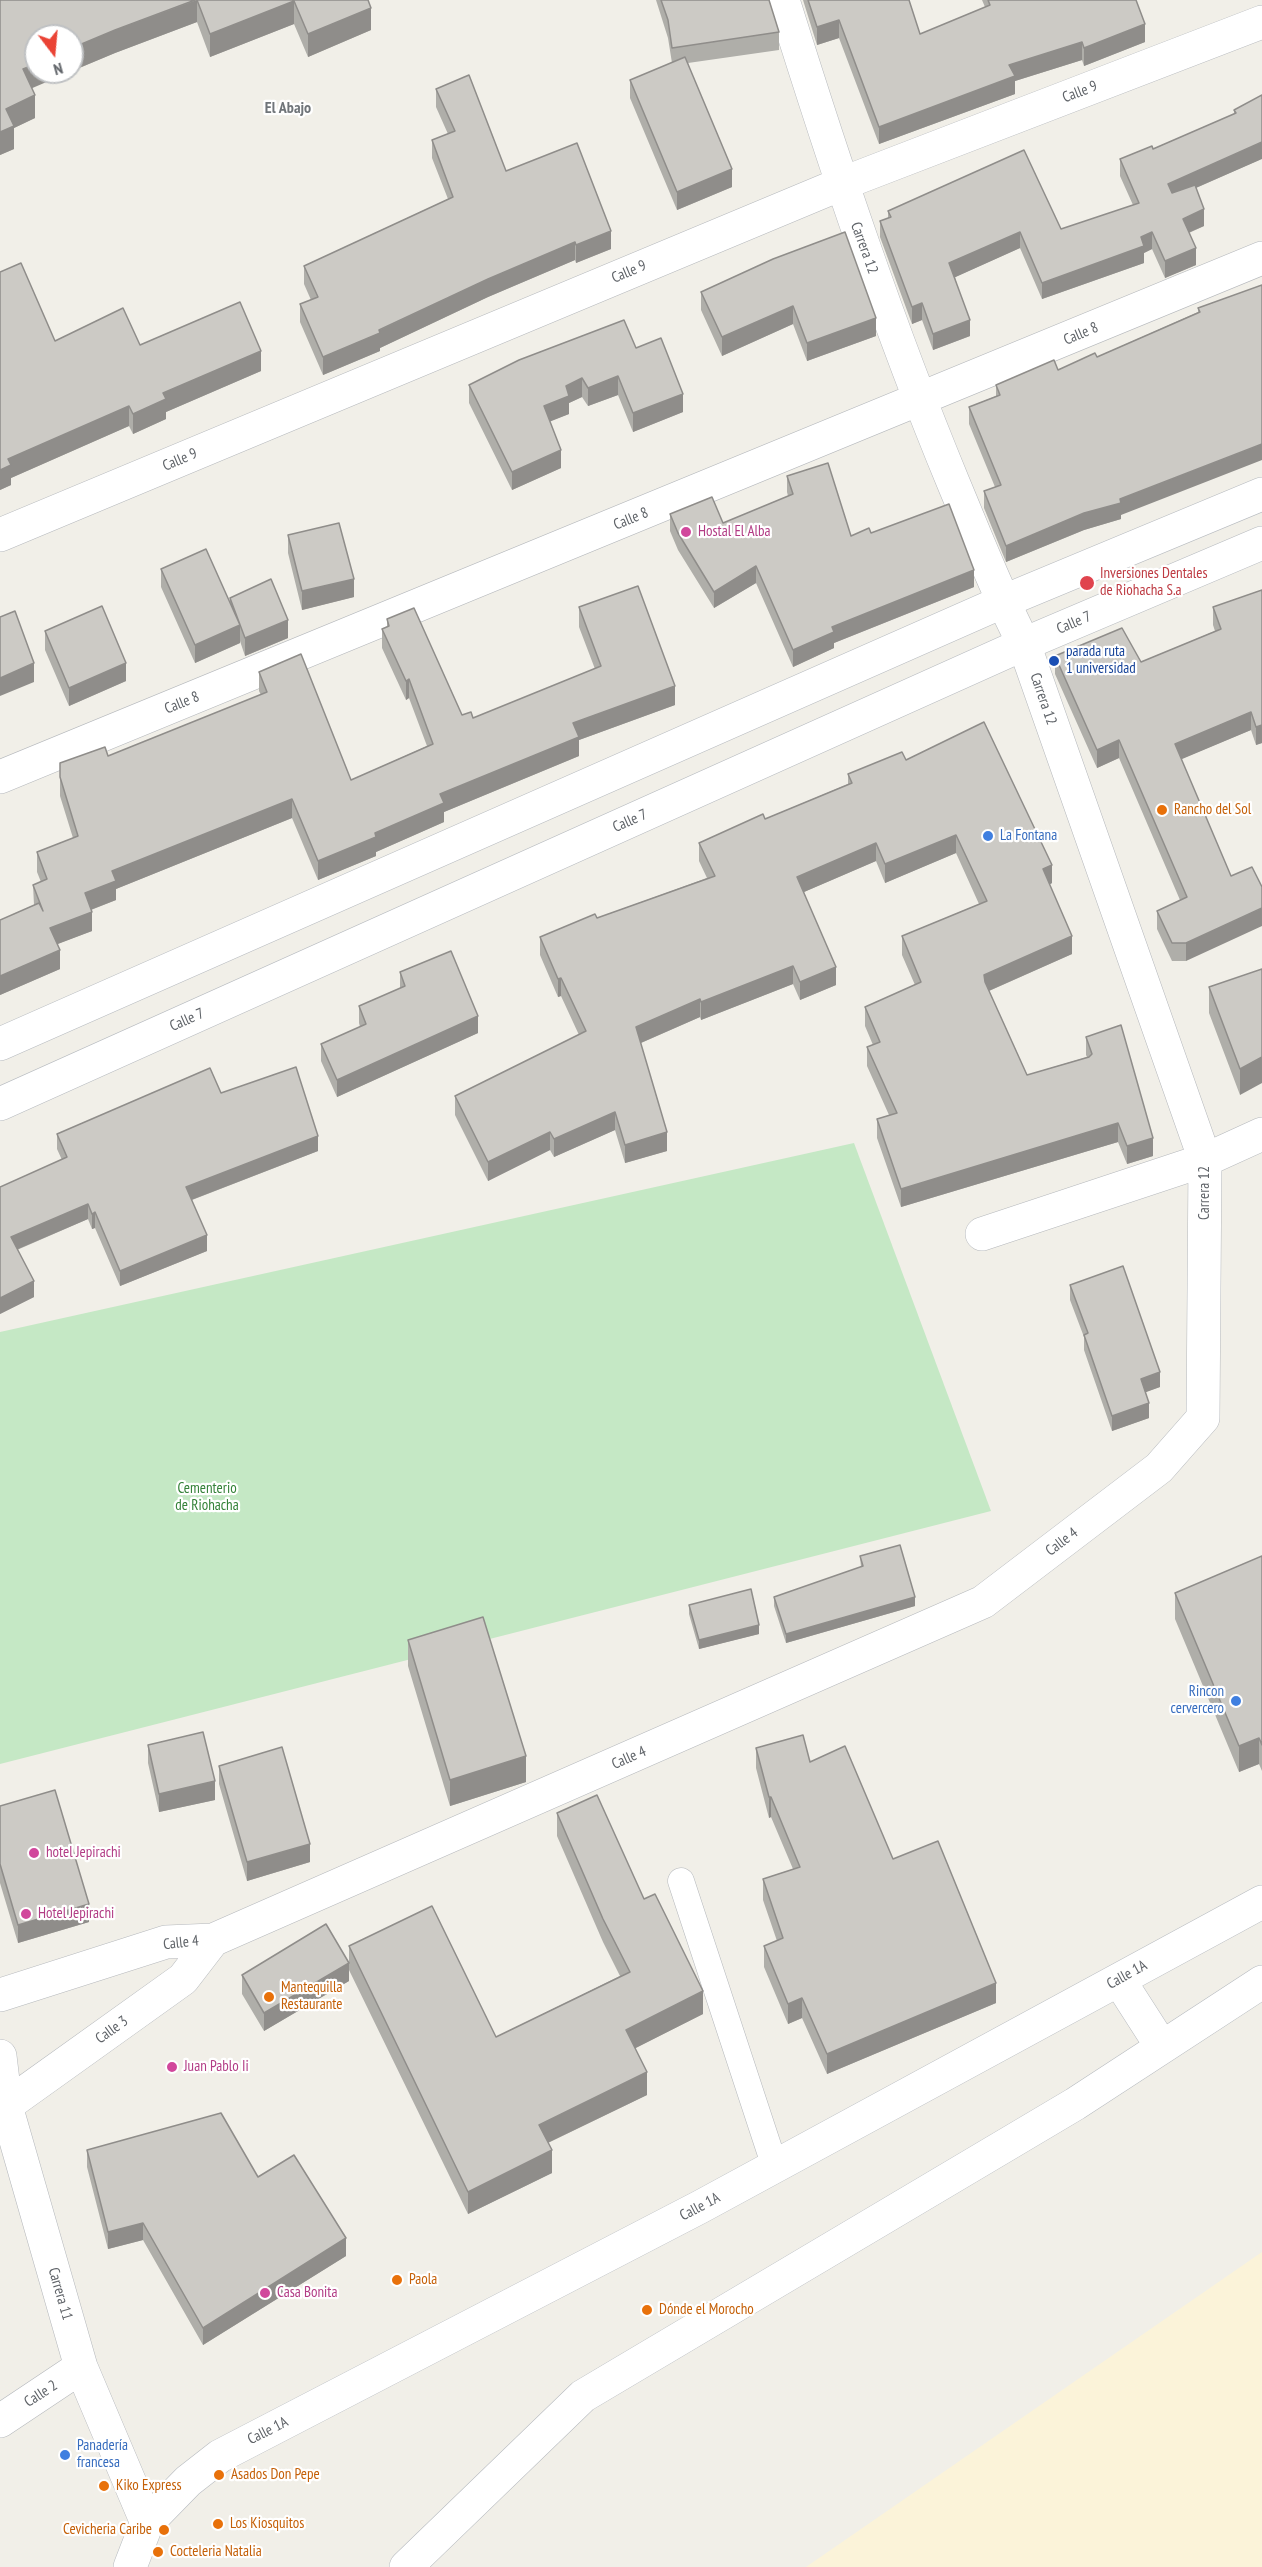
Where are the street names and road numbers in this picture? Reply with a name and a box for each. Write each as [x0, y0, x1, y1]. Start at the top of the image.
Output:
street label: Calle 9 [1060, 77, 1100, 107]
street label: Carrera 12 [846, 220, 882, 276]
street label: Calle 9 [609, 257, 649, 287]
street label: Calle 8 [1061, 319, 1101, 349]
street label: Calle 9 [160, 445, 200, 475]
street label: Calle 8 [611, 504, 651, 534]
street label: Calle 7 [1054, 608, 1094, 638]
street label: Carrera 12 [1026, 671, 1060, 727]
street label: Calle 8 [162, 688, 202, 718]
street label: Calle 7 [610, 805, 650, 837]
street label: Calle 7 [167, 1004, 207, 1036]
street label: Carrera 12 [1196, 1166, 1214, 1220]
street label: Calle 4 [1042, 1524, 1082, 1560]
street label: Calle 4 [609, 1742, 649, 1774]
street label: Calle 4 [162, 1932, 200, 1954]
street label: Calle 1A [1104, 1957, 1150, 1993]
street label: Calle 3 [92, 2012, 132, 2048]
street label: Calle 1A [677, 2189, 723, 2225]
street label: Carrera 11 [44, 2266, 76, 2322]
street label: Calle 2 [21, 2377, 61, 2411]
street label: Calle 1A [245, 2413, 291, 2449]

